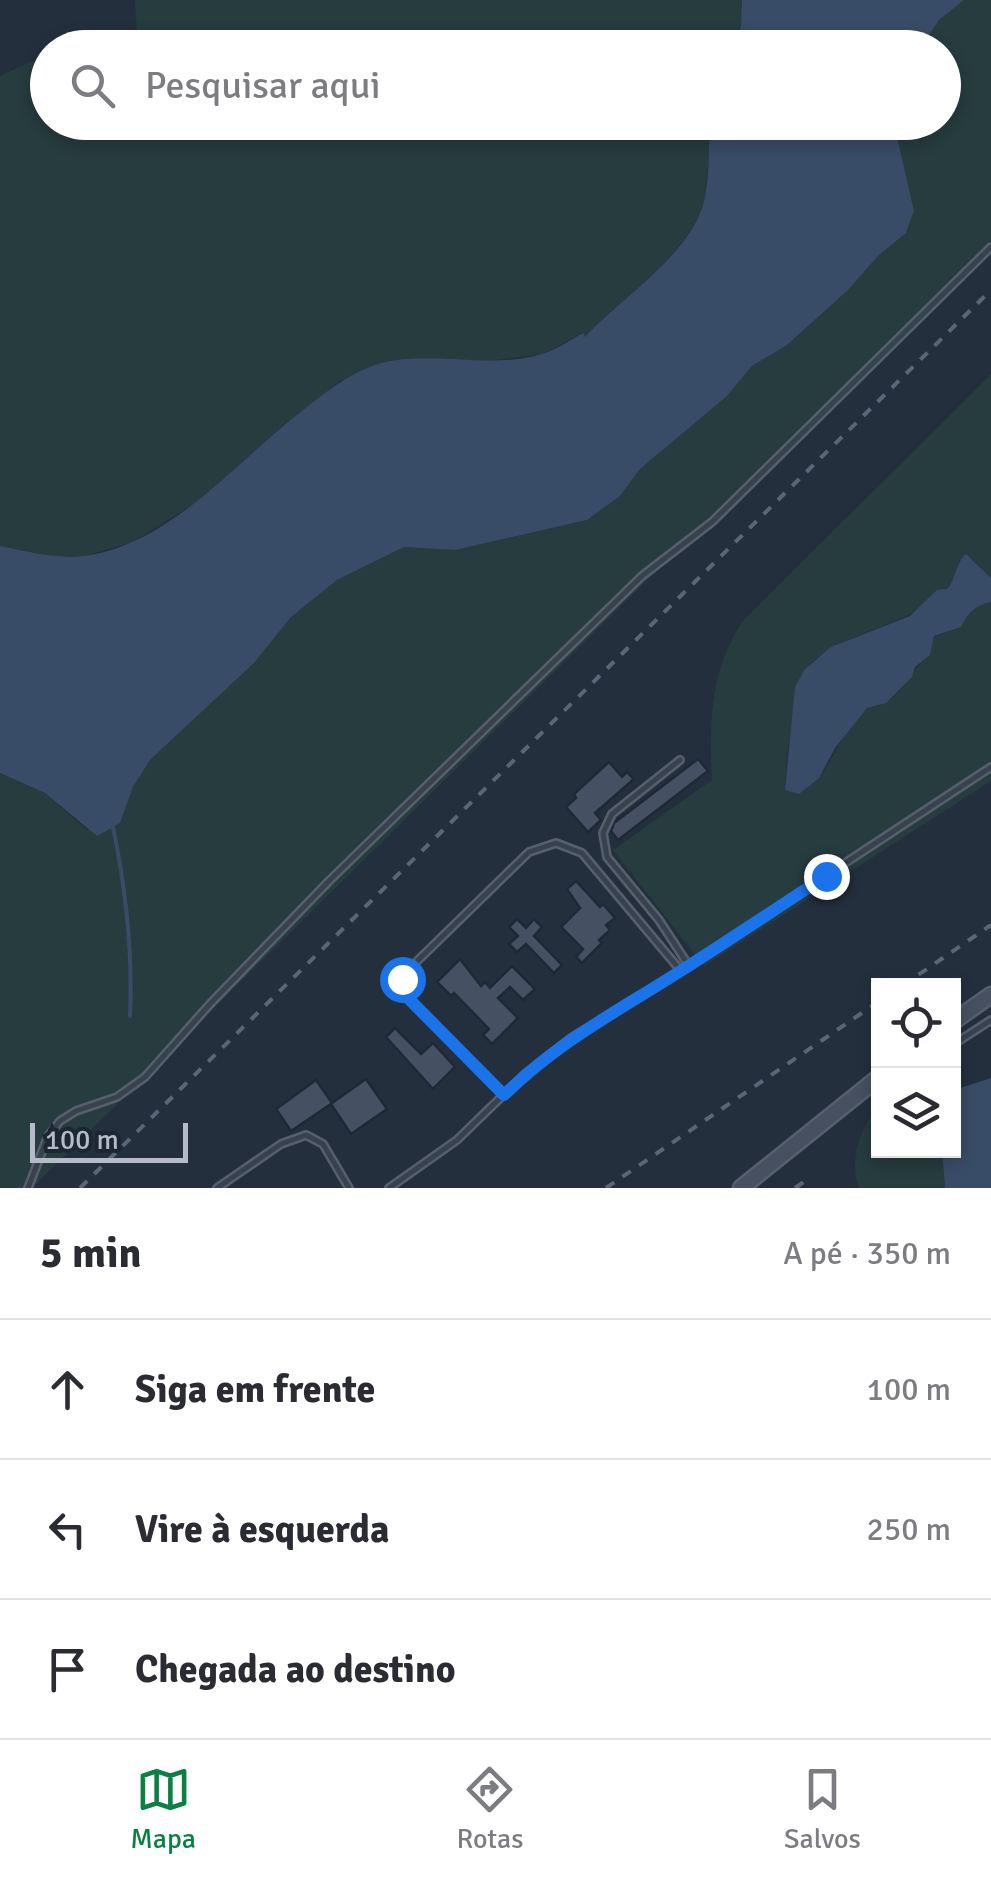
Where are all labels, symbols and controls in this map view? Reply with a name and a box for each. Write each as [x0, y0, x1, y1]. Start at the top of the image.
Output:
search box [30, 30, 961, 140]
icon: search [65, 58, 120, 113]
text: Pesquisar aqui [145, 62, 381, 109]
route end [804, 854, 850, 900]
route start [380, 957, 426, 1003]
map controls [871, 978, 961, 1158]
button: locate [871, 978, 961, 1068]
button: layers [871, 1068, 961, 1158]
scale bar [30, 1118, 188, 1162]
text: 100 m [45, 1123, 119, 1157]
text: 5 min [40, 1228, 141, 1279]
text: A pé · 350 m [783, 1234, 951, 1273]
icon: ahead [40, 1362, 95, 1417]
text: Siga em frente [135, 1366, 375, 1413]
text: 100 m [867, 1370, 951, 1409]
icon: left [40, 1502, 95, 1557]
text: Vire à esquerda [135, 1506, 389, 1553]
text: 250 m [867, 1510, 951, 1549]
icon: arrive [40, 1642, 95, 1697]
text: Chegada ao destino [135, 1646, 456, 1693]
tab: Mapa [130, 1762, 196, 1856]
tab: Rotas [456, 1762, 523, 1856]
tab: Salvos [784, 1762, 861, 1856]

